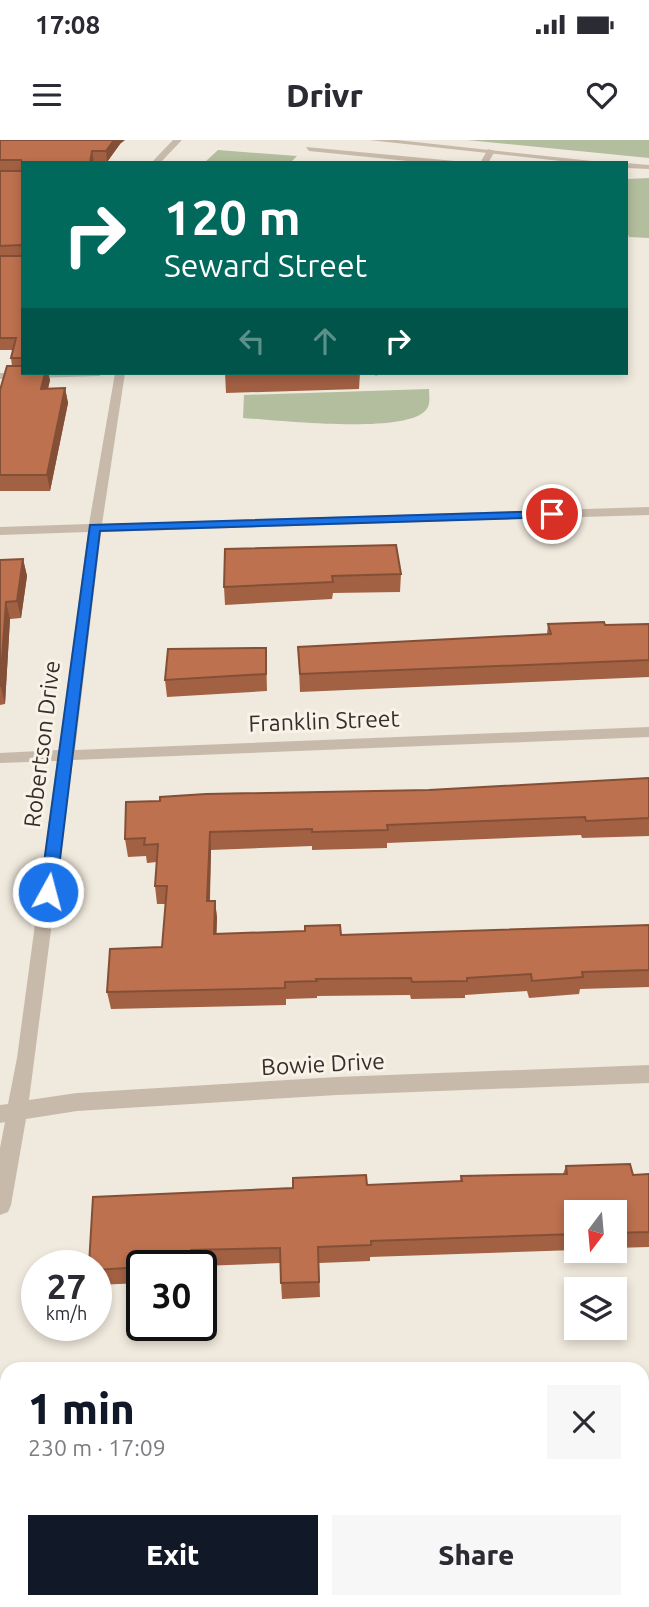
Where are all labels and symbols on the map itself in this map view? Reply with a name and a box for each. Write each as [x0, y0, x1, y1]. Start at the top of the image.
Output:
pin [522, 484, 582, 544]
street label: Robertson Drive [19, 659, 64, 829]
street label: Franklin Street [248, 705, 400, 736]
position arrow [11, 855, 85, 929]
street label: Bowie Drive [260, 1048, 385, 1079]
north arrow [564, 1200, 626, 1264]
speed limit sign: 30 [126, 1250, 217, 1341]

